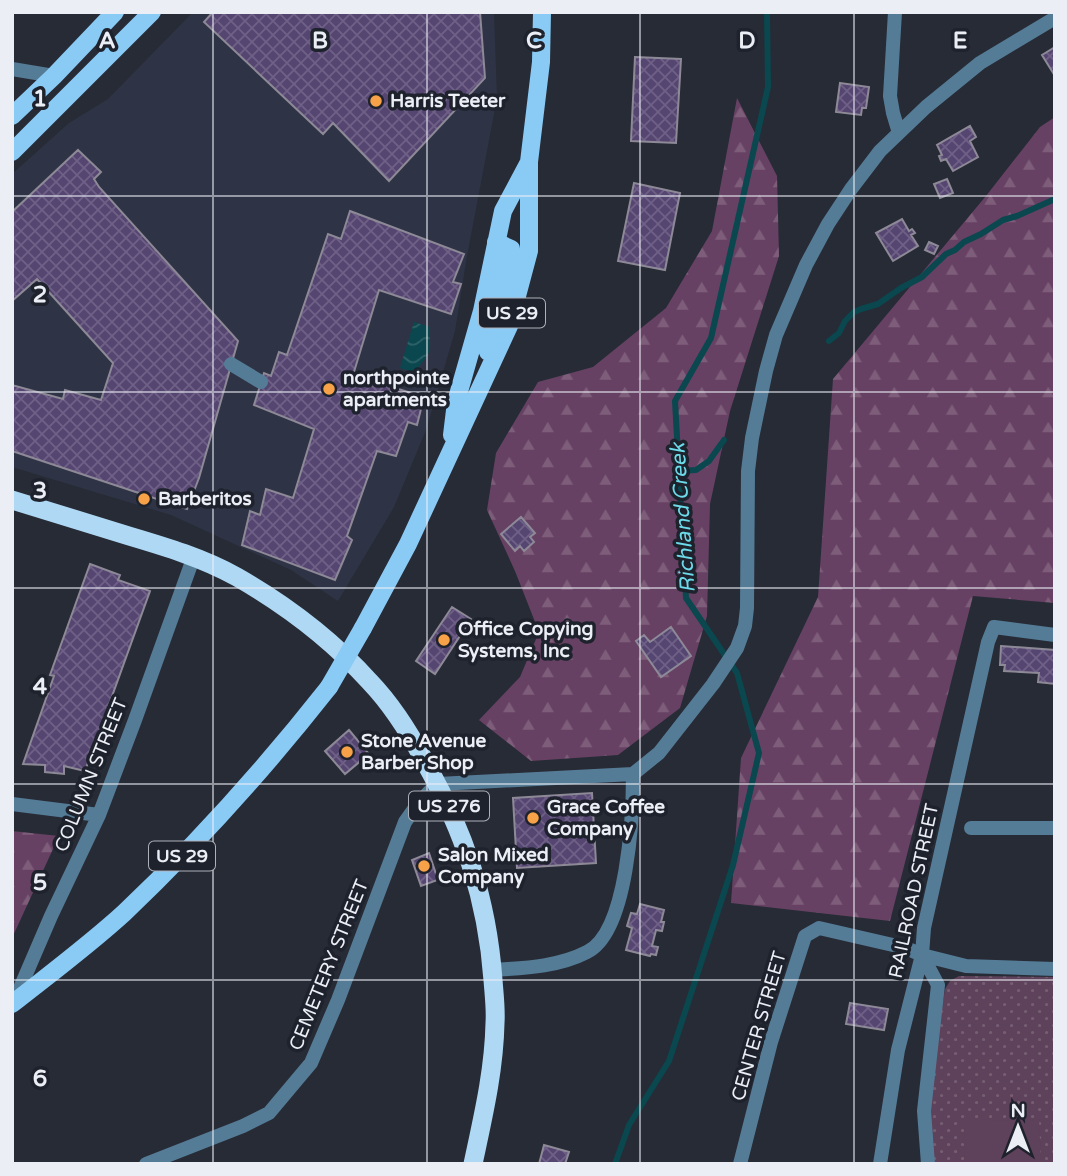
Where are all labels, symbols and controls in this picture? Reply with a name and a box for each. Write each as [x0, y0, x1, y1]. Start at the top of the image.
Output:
text: A [98, 27, 116, 55]
text: B [312, 27, 328, 55]
text: C [526, 27, 542, 55]
text: D [738, 27, 756, 55]
text: E [953, 27, 967, 55]
text: 1 [33, 85, 47, 113]
place label: Harris Teeter [390, 90, 506, 112]
marker: Harris Teeter [368, 93, 384, 109]
text: 2 [33, 281, 47, 309]
road number: US 29 [479, 298, 545, 328]
place label: northpointe apartments [343, 367, 450, 412]
marker: northpointe apartments [321, 381, 337, 397]
water label: Richland Creek [665, 441, 701, 594]
text: 3 [33, 477, 47, 505]
place label: Barberitos [158, 488, 252, 510]
marker: Barberitos [136, 491, 152, 507]
place label: Office Copying Systems, Inc [458, 618, 594, 663]
marker: Office Copying Systems, Inc [436, 632, 452, 648]
text: 4 [33, 673, 48, 701]
street label: COLUMN STREET [50, 695, 132, 855]
place label: Stone Avenue Barber Shop [361, 730, 486, 775]
marker: Stone Avenue Barber Shop [339, 744, 355, 760]
road number: US 276 [409, 792, 489, 820]
place label: Grace Coffee Company [547, 796, 665, 841]
street label: RAILROAD STREET [885, 801, 943, 980]
marker: Grace Coffee Company [525, 810, 541, 826]
road number: US 29 [149, 842, 215, 870]
place label: Salon Mixed Company [438, 844, 549, 889]
marker: Salon Mixed Company [416, 858, 432, 874]
text: 5 [33, 869, 47, 897]
street label: CEMETERY STREET [285, 876, 373, 1054]
street label: CENTER STREET [727, 948, 791, 1103]
text: 6 [33, 1065, 47, 1093]
north arrow [983, 1092, 1053, 1162]
text: N [1010, 1100, 1026, 1122]

